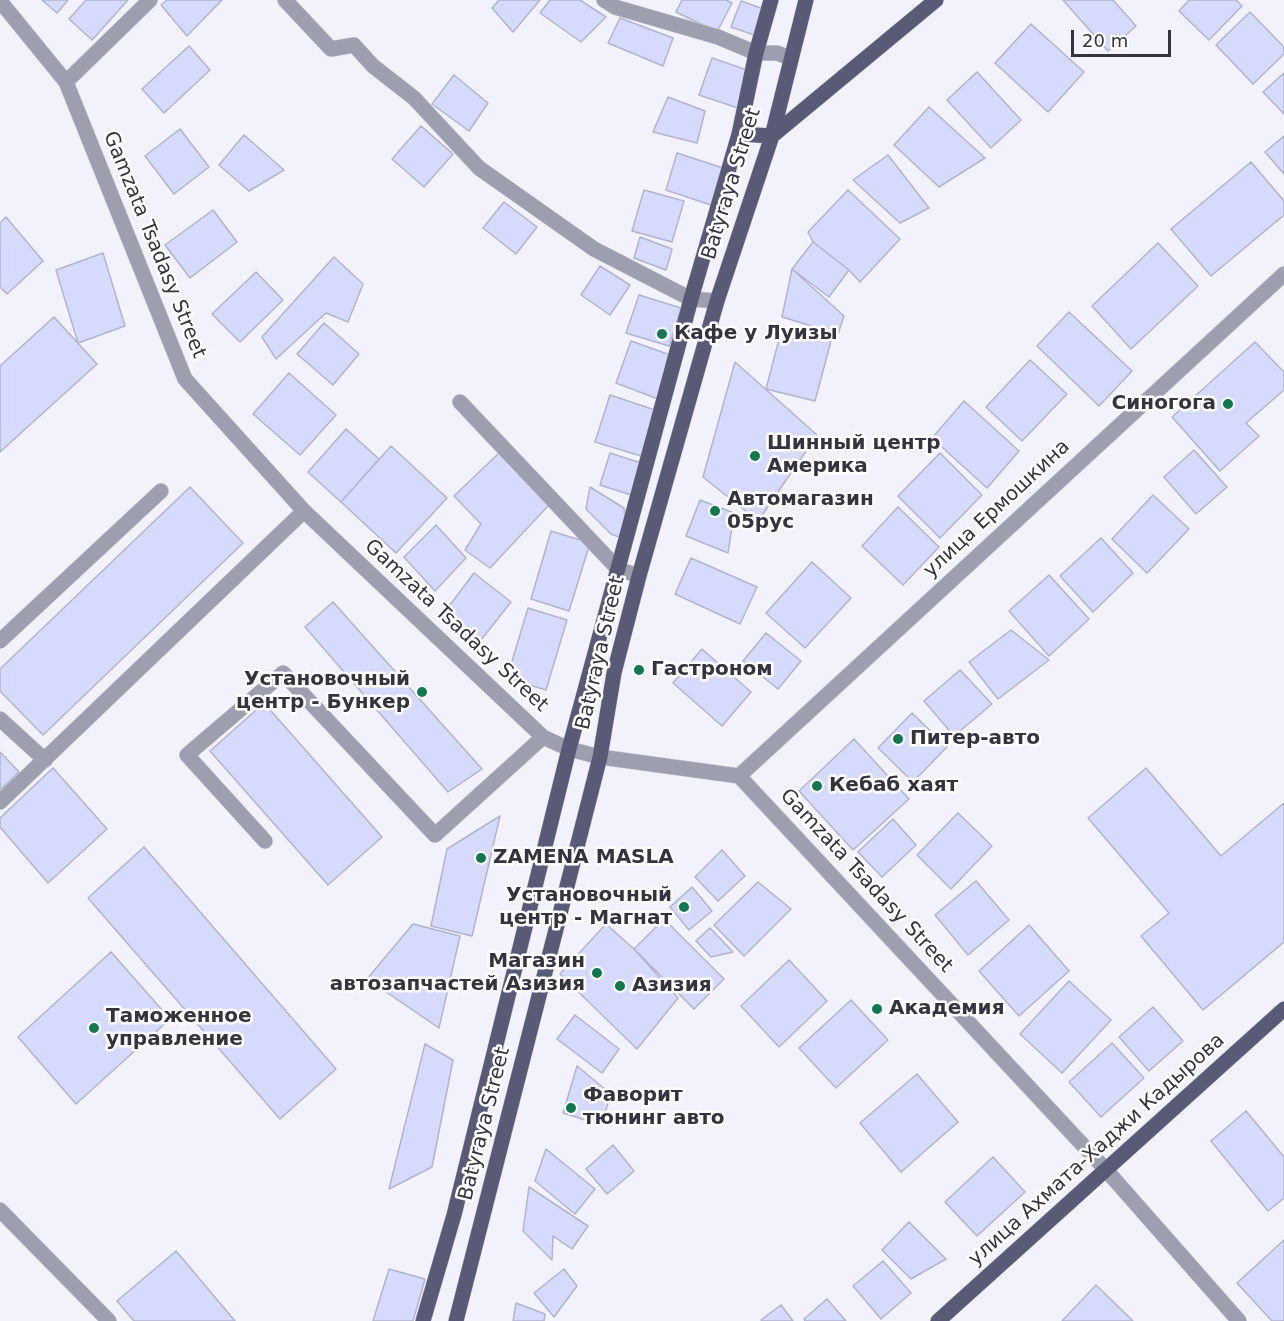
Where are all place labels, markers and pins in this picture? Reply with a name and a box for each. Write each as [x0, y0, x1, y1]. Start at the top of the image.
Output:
place label: Кафе у Луизы [674, 322, 838, 346]
marker: Кафе у Луизы [655, 327, 669, 341]
place label: Синогога [1112, 392, 1216, 416]
marker: Синогога [1221, 397, 1235, 411]
place label: Шинный центр Америка [767, 432, 941, 479]
marker: Шинный центр Америка [748, 449, 762, 463]
place label: Автомагазин 05рус [727, 488, 874, 535]
marker: Автомагазин 05рус [708, 504, 722, 518]
place label: Гастроном [651, 658, 773, 682]
marker: Гастроном [632, 663, 646, 677]
place label: Установочный центр - Бункер [236, 668, 410, 715]
marker: Установочный центр - Бункер [415, 685, 429, 699]
place label: Питер-авто [910, 727, 1040, 751]
marker: Питер-авто [891, 732, 905, 746]
place label: Кебаб хаят [829, 774, 958, 798]
marker: Кебаб хаят [810, 779, 824, 793]
place label: ZAMENA MASLA [493, 846, 674, 870]
marker: ZAMENA MASLA [474, 851, 488, 865]
place label: Установочный центр - Магнат [499, 884, 672, 931]
marker: Установочный центр - Магнат [677, 900, 691, 914]
place label: Магазин автозапчастей Азизия [330, 950, 585, 997]
marker: Магазин автозапчастей Азизия [590, 966, 604, 980]
place label: Азизия [632, 974, 712, 998]
marker: Азизия [613, 979, 627, 993]
place label: Академия [889, 997, 1004, 1021]
marker: Академия [870, 1002, 884, 1016]
place label: Таможенное управление [106, 1005, 252, 1052]
marker: Таможенное управление [87, 1021, 101, 1035]
place label: Фаворит тюнинг авто [583, 1084, 725, 1131]
marker: Фаворит тюнинг авто [564, 1101, 578, 1115]

